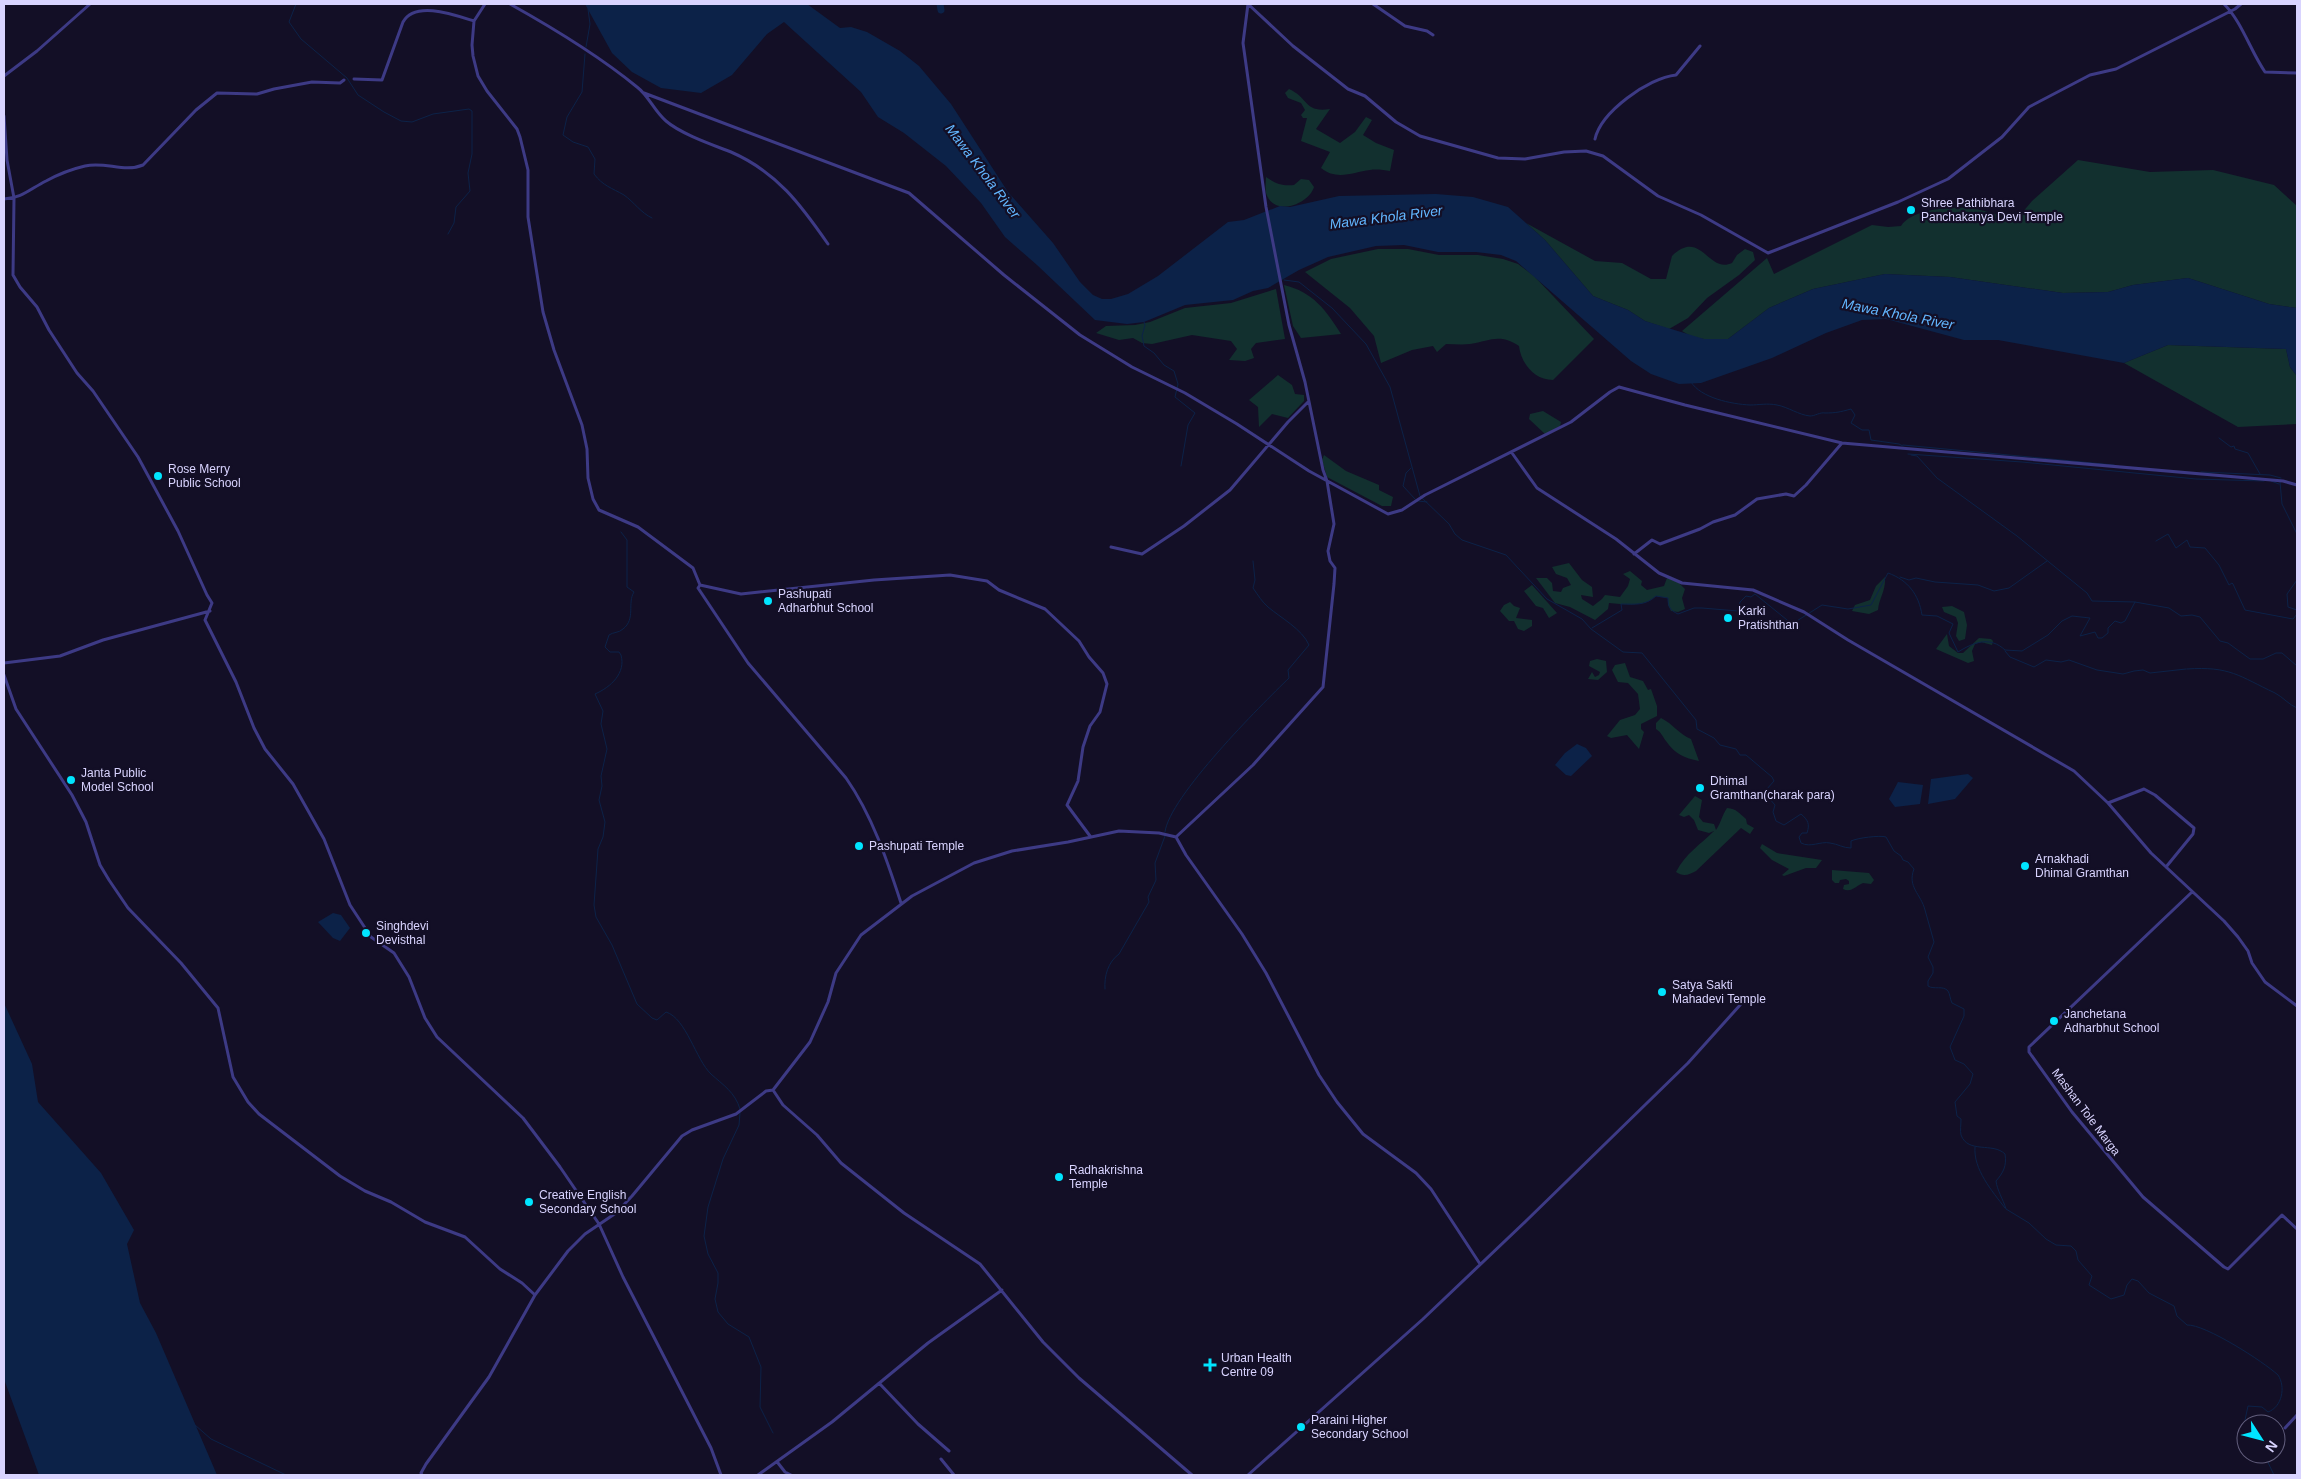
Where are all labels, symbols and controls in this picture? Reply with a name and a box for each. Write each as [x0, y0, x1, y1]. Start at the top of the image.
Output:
water label: Mawa Khola River [942, 121, 1024, 222]
place label: Shree Pathibhara Panchakanya Devi Temple [1921, 196, 2063, 224]
water label: Mawa Khola River [1329, 202, 1445, 232]
marker: Shree Pathibhara Panchakanya Devi Temple [1905, 204, 1917, 216]
water label: Mawa Khola River [1841, 295, 1957, 333]
place label: Rose Merry Public School [168, 462, 241, 490]
marker: Rose Merry Public School [152, 470, 164, 482]
place label: Pashupati Adharbhut School [778, 587, 873, 615]
marker: Pashupati Adharbhut School [762, 595, 774, 607]
place label: Karki Pratishthan [1738, 604, 1799, 632]
marker: Karki Pratishthan [1722, 612, 1734, 624]
place label: Janta Public Model School [81, 766, 154, 794]
marker: Janta Public Model School [65, 774, 77, 786]
place label: Dhimal Gramthan(charak para) [1710, 774, 1835, 802]
marker: Dhimal Gramthan(charak para) [1694, 782, 1706, 794]
place label: Pashupati Temple [869, 839, 965, 853]
marker: Pashupati Temple [853, 840, 865, 852]
place label: Arnakhadi Dhimal Gramthan [2035, 852, 2129, 880]
marker: Arnakhadi Dhimal Gramthan [2019, 860, 2031, 872]
place label: Singhdevi Devisthal [376, 919, 429, 947]
marker: Singhdevi Devisthal [360, 927, 372, 939]
place label: Satya Sakti Mahadevi Temple [1672, 978, 1766, 1006]
marker: Satya Sakti Mahadevi Temple [1656, 986, 1668, 998]
place label: Janchetana Adharbhut School [2064, 1007, 2159, 1035]
marker: Janchetana Adharbhut School [2048, 1015, 2060, 1027]
street label: Mashan Tole Marga [2049, 1066, 2123, 1158]
place label: Radhakrishna Temple [1069, 1163, 1143, 1191]
marker: Radhakrishna Temple [1053, 1171, 1065, 1183]
place label: Creative English Secondary School [539, 1188, 636, 1216]
marker: Creative English Secondary School [523, 1196, 535, 1208]
place label: Urban Health Centre 09 [1221, 1351, 1292, 1379]
marker: Urban Health Centre 09 [1203, 1358, 1217, 1372]
place label: Paraini Higher Secondary School [1311, 1413, 1408, 1441]
north arrow [2236, 1414, 2286, 1464]
marker: Paraini Higher Secondary School [1295, 1421, 1307, 1433]
text: N [2262, 1438, 2281, 1455]

